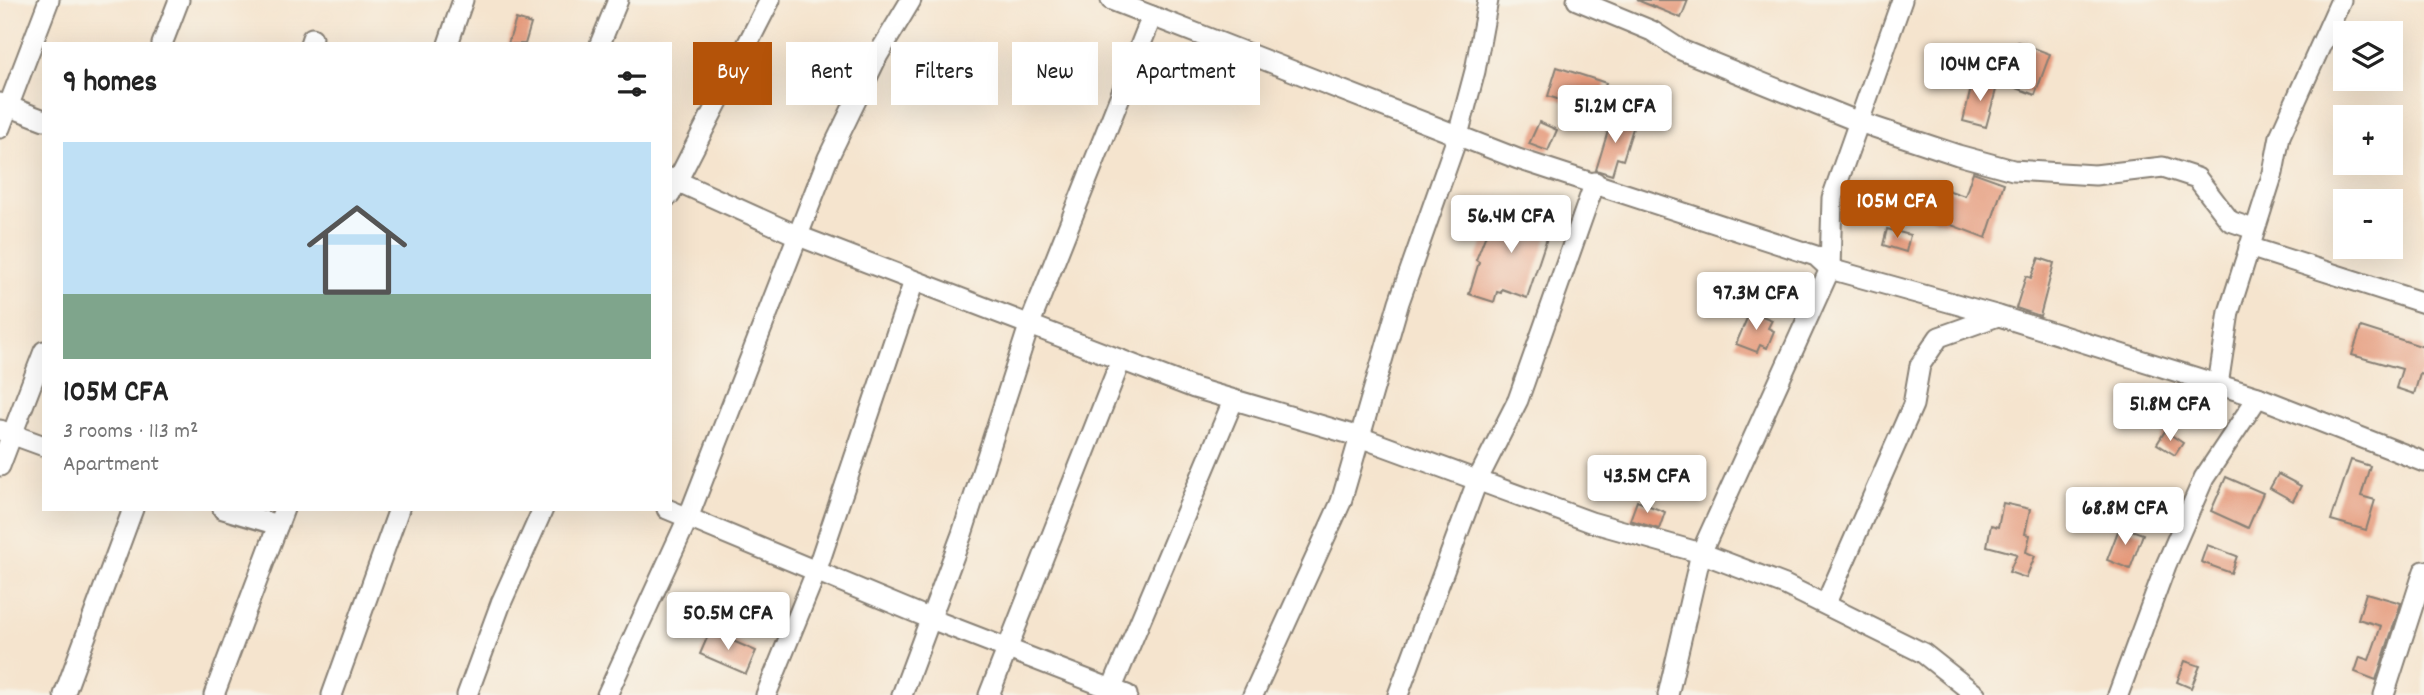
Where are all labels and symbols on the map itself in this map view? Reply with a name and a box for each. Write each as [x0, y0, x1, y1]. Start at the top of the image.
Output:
pin: 104M CFA [1908, 43, 2052, 103]
pin: 51.2M CFA [1535, 86, 1695, 145]
pin: 105M CFA [1825, 180, 1969, 240]
pin: 56.4M CFA [1431, 196, 1591, 255]
pin: 97.3M CFA [1676, 272, 1836, 332]
pin: 51.8M CFA [2090, 384, 2250, 443]
pin: 43.5M CFA [1567, 456, 1727, 515]
pin: 68.8M CFA [2045, 488, 2205, 547]
pin: 50.5M CFA [648, 592, 808, 652]

